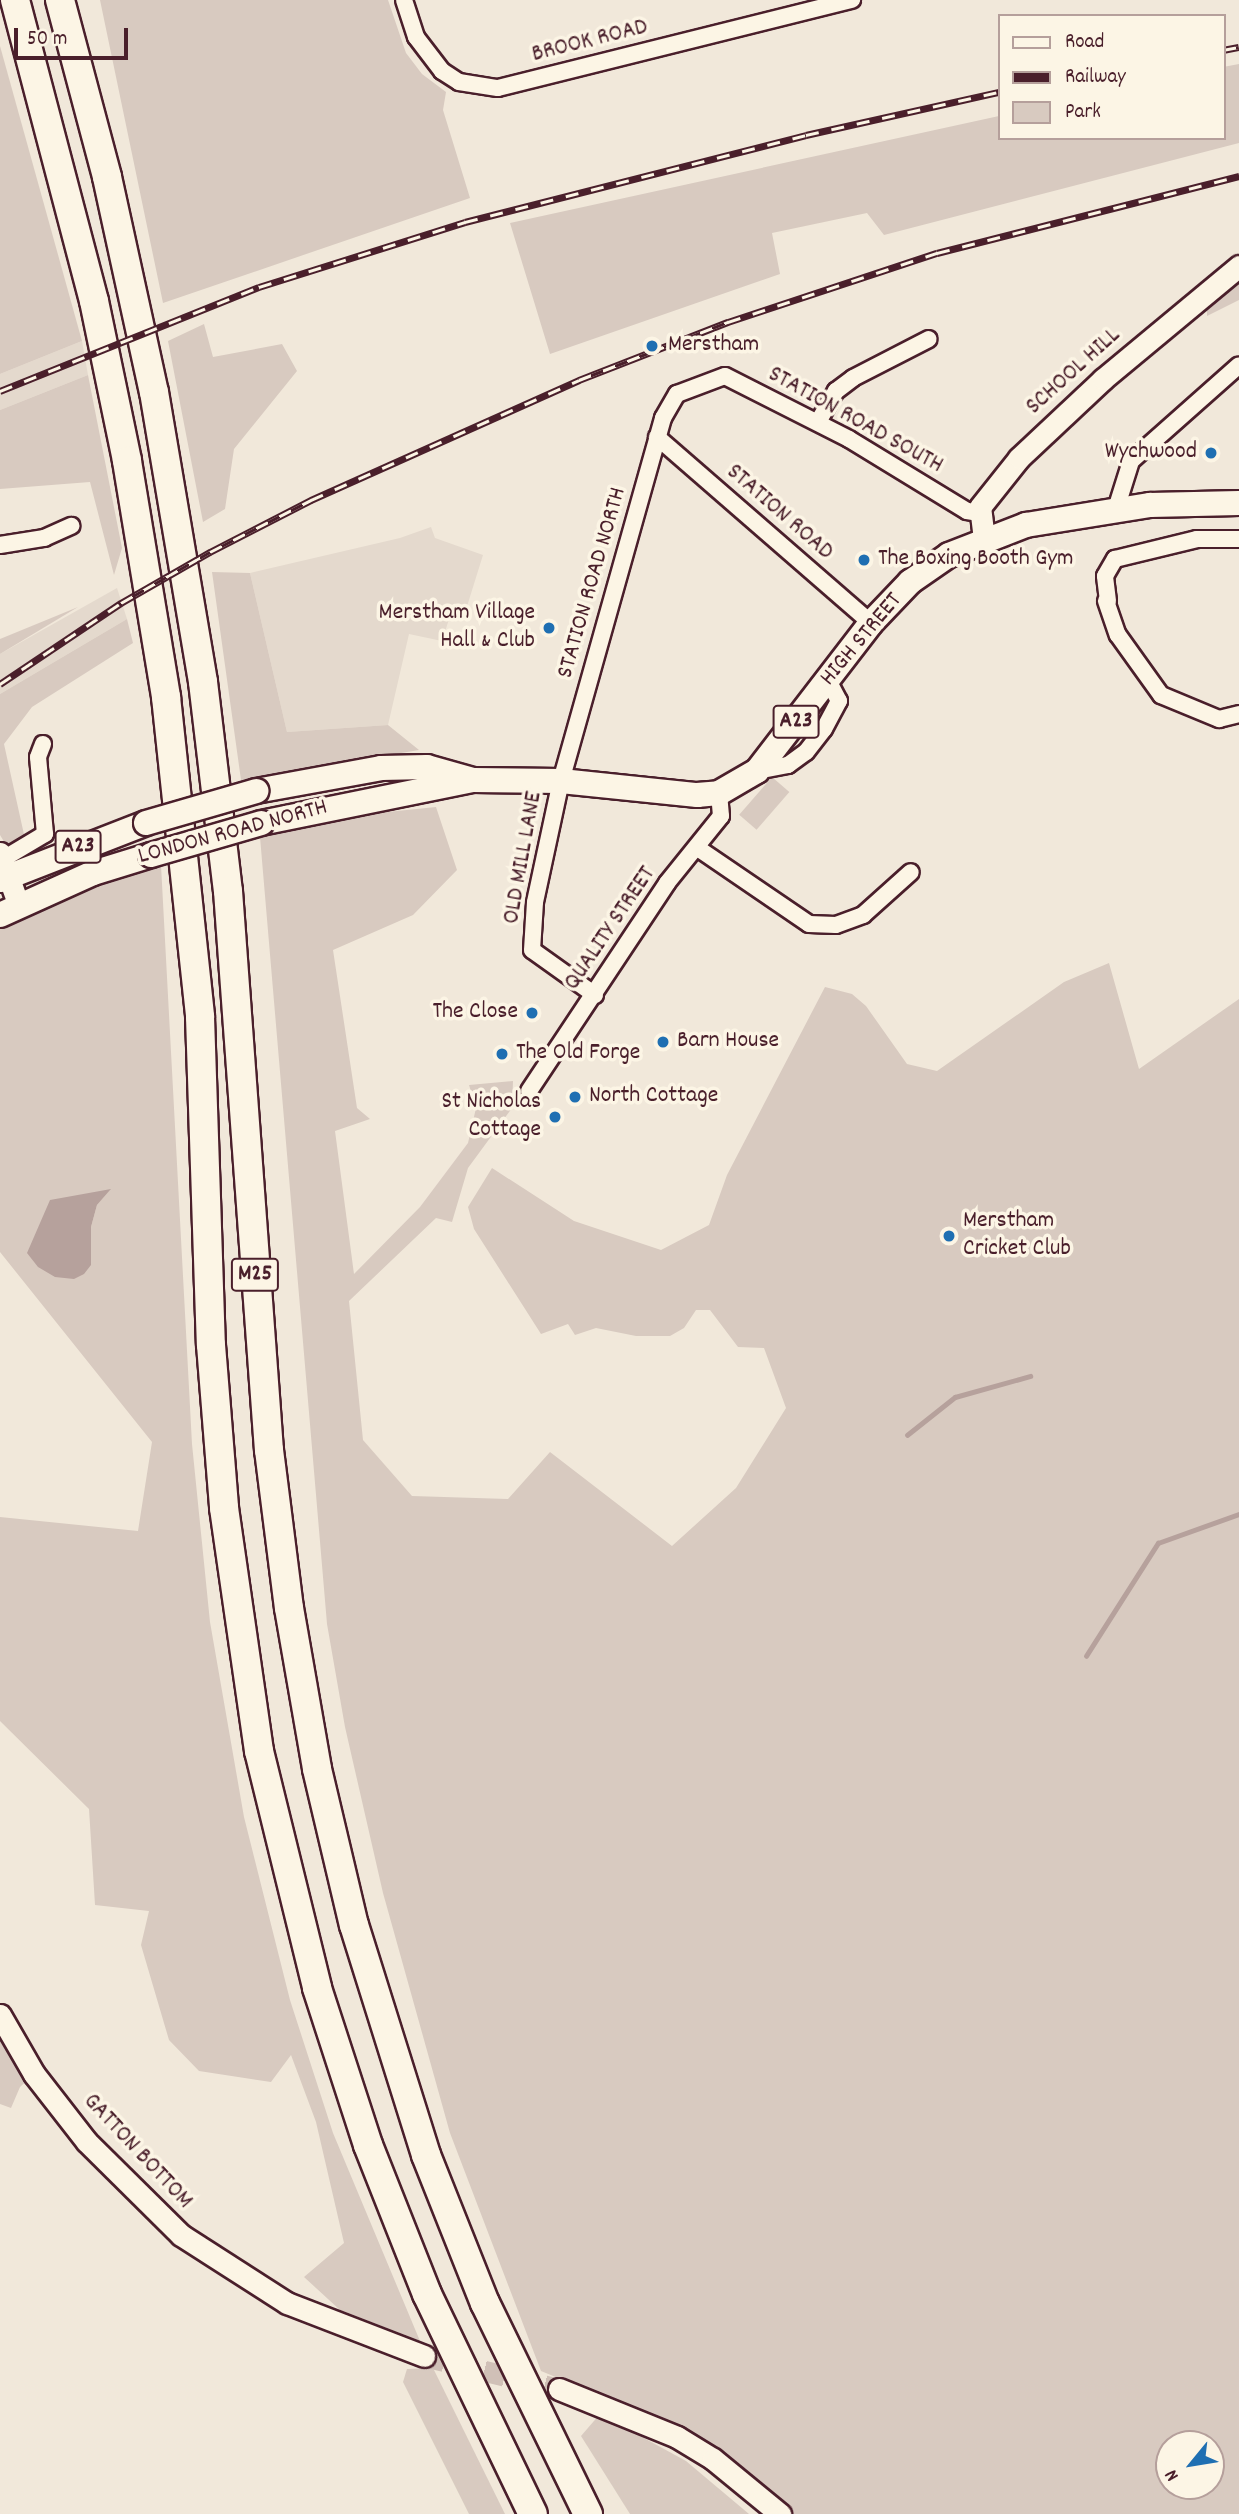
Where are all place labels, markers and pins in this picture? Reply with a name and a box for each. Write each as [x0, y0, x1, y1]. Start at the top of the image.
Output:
place label: Merstham [668, 332, 759, 360]
marker: Merstham [642, 336, 662, 356]
place label: Wychwood [1105, 439, 1197, 467]
marker: Wychwood [1203, 445, 1219, 461]
place label: The Boxing Booth Gym [878, 546, 1074, 574]
marker: The Boxing Booth Gym [856, 552, 872, 568]
place label: Merstham Village Hall & Club [379, 600, 535, 656]
marker: Merstham Village Hall & Club [541, 620, 557, 636]
place label: The Close [432, 999, 518, 1027]
marker: The Close [524, 1005, 540, 1021]
place label: Barn House [677, 1028, 779, 1056]
marker: Barn House [655, 1034, 671, 1050]
place label: The Old Forge [516, 1040, 640, 1068]
marker: The Old Forge [494, 1046, 510, 1062]
place label: North Cottage [589, 1083, 718, 1111]
place label: St Nicholas Cottage [441, 1089, 541, 1145]
marker: North Cottage [567, 1089, 583, 1105]
marker: St Nicholas Cottage [547, 1109, 563, 1125]
place label: Merstham Cricket Club [963, 1208, 1071, 1264]
marker: Merstham Cricket Club [941, 1228, 957, 1244]

